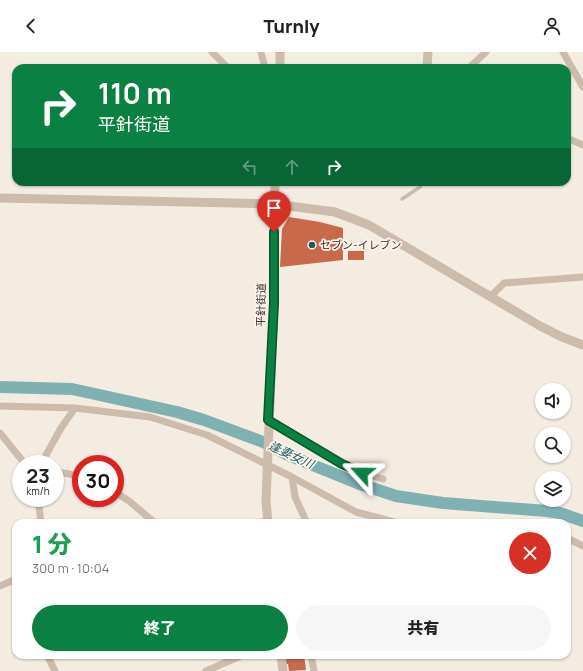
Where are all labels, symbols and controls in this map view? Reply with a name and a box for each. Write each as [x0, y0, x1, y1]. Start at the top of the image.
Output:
text: Turnly [264, 14, 319, 38]
icon: back [20, 15, 42, 37]
icon: person [541, 15, 563, 37]
text: 110 m [98, 74, 172, 112]
icon: right [32, 80, 84, 132]
text: 平針街道 [98, 112, 170, 136]
icon: left [239, 156, 261, 178]
icon: ahead [281, 156, 303, 178]
icon: right [323, 156, 345, 178]
pin [257, 191, 291, 232]
icon: arrive [263, 197, 285, 219]
place label: セブン-イレブン [320, 237, 402, 252]
marker: セブン-イレブン [307, 240, 317, 250]
street label: 平針街道 [253, 283, 268, 327]
map controls [535, 383, 571, 507]
button: sound [535, 383, 571, 419]
button: search [535, 427, 571, 463]
water label: 逢妻女川 [266, 437, 318, 473]
position arrow [341, 452, 383, 494]
speed limit sign: 30 [72, 455, 124, 507]
text: 23 [26, 462, 50, 489]
button: layers [535, 471, 571, 507]
text: km/h [26, 484, 50, 498]
text: 1 分 [32, 527, 72, 560]
button: close [509, 532, 551, 574]
text: 300 m · 10:04 [32, 559, 109, 577]
button: 終了 [32, 605, 288, 651]
button: 共有 [296, 605, 551, 651]

